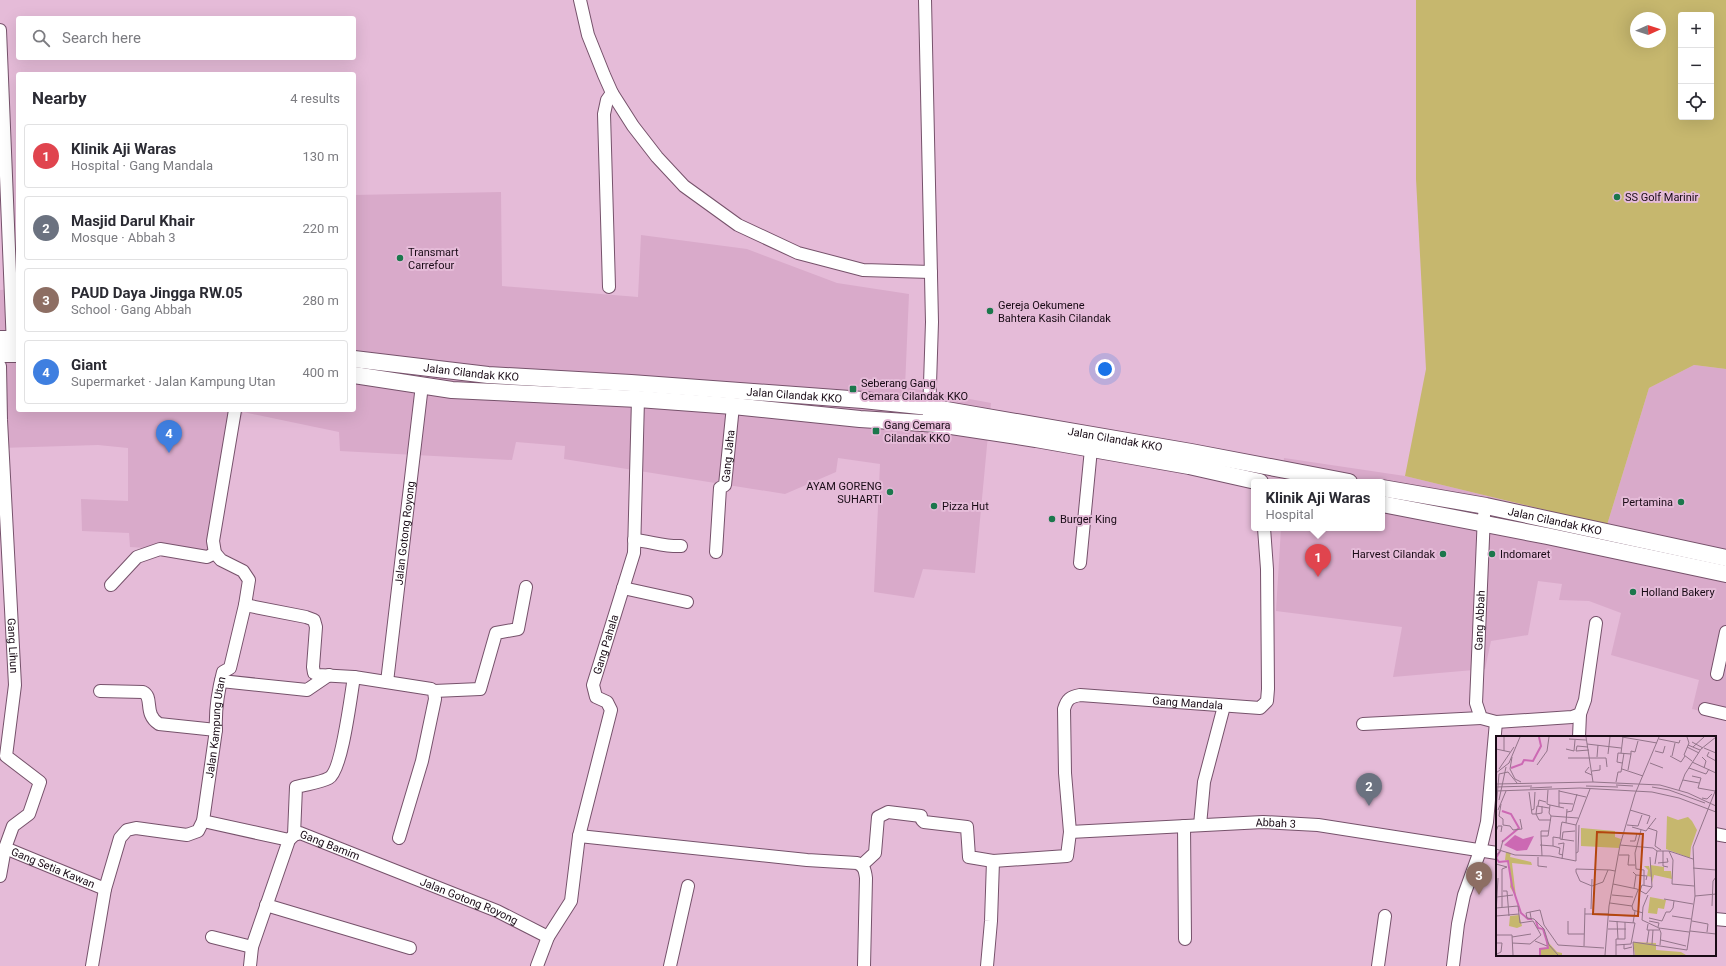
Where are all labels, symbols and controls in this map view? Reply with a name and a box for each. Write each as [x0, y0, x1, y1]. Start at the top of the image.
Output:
north arrow [1630, 12, 1666, 48]
map controls [1678, 12, 1714, 120]
button: + [1678, 12, 1714, 48]
search box [16, 16, 356, 60]
icon: search [30, 27, 52, 49]
text: Search here [62, 29, 141, 47]
button: − [1678, 48, 1714, 84]
button: locate [1678, 84, 1714, 120]
text: Nearby [32, 88, 87, 108]
text: 4 results [290, 91, 340, 106]
text: Klinik Aji Waras [71, 140, 176, 158]
text: 1 [42, 149, 50, 164]
text: 130 m [302, 149, 339, 164]
text: Hospital · Gang Mandala [71, 158, 213, 173]
place label: SS Golf Marinir [1625, 191, 1699, 204]
marker: SS Golf Marinir [1612, 192, 1622, 202]
text: Masjid Darul Khair [71, 212, 195, 230]
text: 2 [42, 221, 50, 236]
text: 220 m [302, 221, 339, 236]
text: Mosque · Abbah 3 [71, 230, 176, 245]
place label: Transmart Carrefour [408, 246, 459, 272]
marker: Transmart Carrefour [395, 253, 405, 263]
text: PAUD Daya Jingga RW.05 [71, 284, 243, 302]
text: 3 [42, 293, 50, 308]
text: 280 m [302, 293, 339, 308]
place label: Gereja Oekumene Bahtera Kasih Cilandak [998, 299, 1111, 325]
text: School · Gang Abbah [71, 302, 191, 317]
marker: Gereja Oekumene Bahtera Kasih Cilandak [985, 306, 995, 316]
text: Giant [71, 356, 107, 374]
your location [1095, 359, 1115, 379]
street label: Jalan Cilandak KKO [423, 361, 519, 384]
text: 4 [42, 365, 50, 380]
text: 400 m [302, 365, 339, 380]
text: Supermarket · Jalan Kampung Utan [71, 374, 275, 389]
place label: Seberang Gang Cemara Cilandak KKO [861, 377, 968, 403]
marker: Seberang Gang Cemara Cilandak KKO [848, 384, 858, 394]
street label: Jalan Cilandak KKO [746, 385, 843, 405]
place label: Gang Cemara Cilandak KKO [884, 419, 951, 445]
pin: 4 [156, 420, 182, 453]
street label: Jalan Cilandak KKO [1067, 425, 1163, 454]
marker: Gang Cemara Cilandak KKO [871, 426, 881, 436]
street label: Gang Jaha [719, 429, 738, 483]
popup [1251, 479, 1385, 531]
street label: Jalan Gotong Royong [392, 480, 418, 586]
place label: AYAM GORENG SUHARTI [806, 480, 882, 506]
marker: AYAM GORENG SUHARTI [885, 487, 895, 497]
text: Klinik Aji Waras [1265, 489, 1371, 507]
place label: Pertamina [1622, 496, 1673, 509]
marker: Pertamina [1676, 497, 1686, 507]
place label: Pizza Hut [942, 500, 989, 513]
marker: Pizza Hut [929, 501, 939, 511]
street label: Jalan Cilandak KKO [1507, 505, 1603, 538]
text: Hospital [1265, 507, 1314, 522]
place label: Burger King [1060, 513, 1117, 526]
marker: Burger King [1047, 514, 1057, 524]
pin: 1 [1305, 544, 1331, 577]
place label: Harvest Cilandak [1352, 548, 1435, 561]
place label: Indomaret [1500, 548, 1551, 561]
marker: Harvest Cilandak [1438, 549, 1448, 559]
marker: Indomaret [1487, 549, 1497, 559]
place label: Holland Bakery [1641, 586, 1715, 599]
marker: Holland Bakery [1628, 587, 1638, 597]
street label: Gang Abbah [1472, 590, 1488, 651]
street label: Gang Pahala [591, 613, 621, 676]
street label: Gang Lihun [4, 618, 20, 674]
street label: Jalan Kampung Utan [203, 675, 229, 779]
street label: Gang Mandala [1152, 694, 1224, 712]
inset map [1496, 736, 1716, 956]
pin: 2 [1356, 773, 1382, 806]
street label: Abbah 3 [1255, 816, 1296, 831]
street label: Gang Bamim [298, 828, 362, 863]
street label: Gang Setia Kawan [9, 845, 97, 891]
pin: 3 [1466, 862, 1492, 895]
street label: Jalan Gotong Royong [418, 875, 520, 928]

